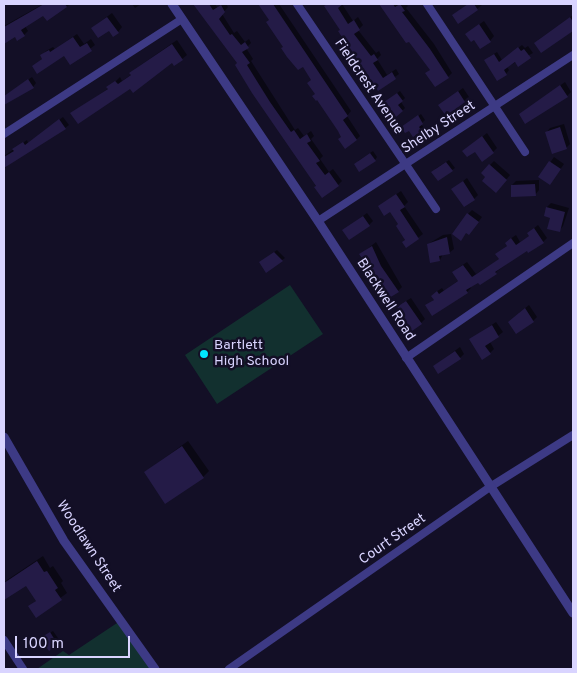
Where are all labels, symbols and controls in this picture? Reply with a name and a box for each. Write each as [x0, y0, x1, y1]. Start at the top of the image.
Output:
street label: Fieldcrest Avenue [330, 36, 406, 138]
street label: Shelby Street [399, 98, 479, 158]
street label: Blackwell Road [352, 256, 418, 344]
place label: Bartlett High School [214, 338, 289, 371]
marker: Bartlett High School [198, 348, 210, 360]
street label: Woodlawn Street [52, 498, 124, 596]
street label: Court Street [356, 511, 430, 569]
scale bar [18, 626, 132, 658]
text: 100 m [23, 635, 64, 654]

